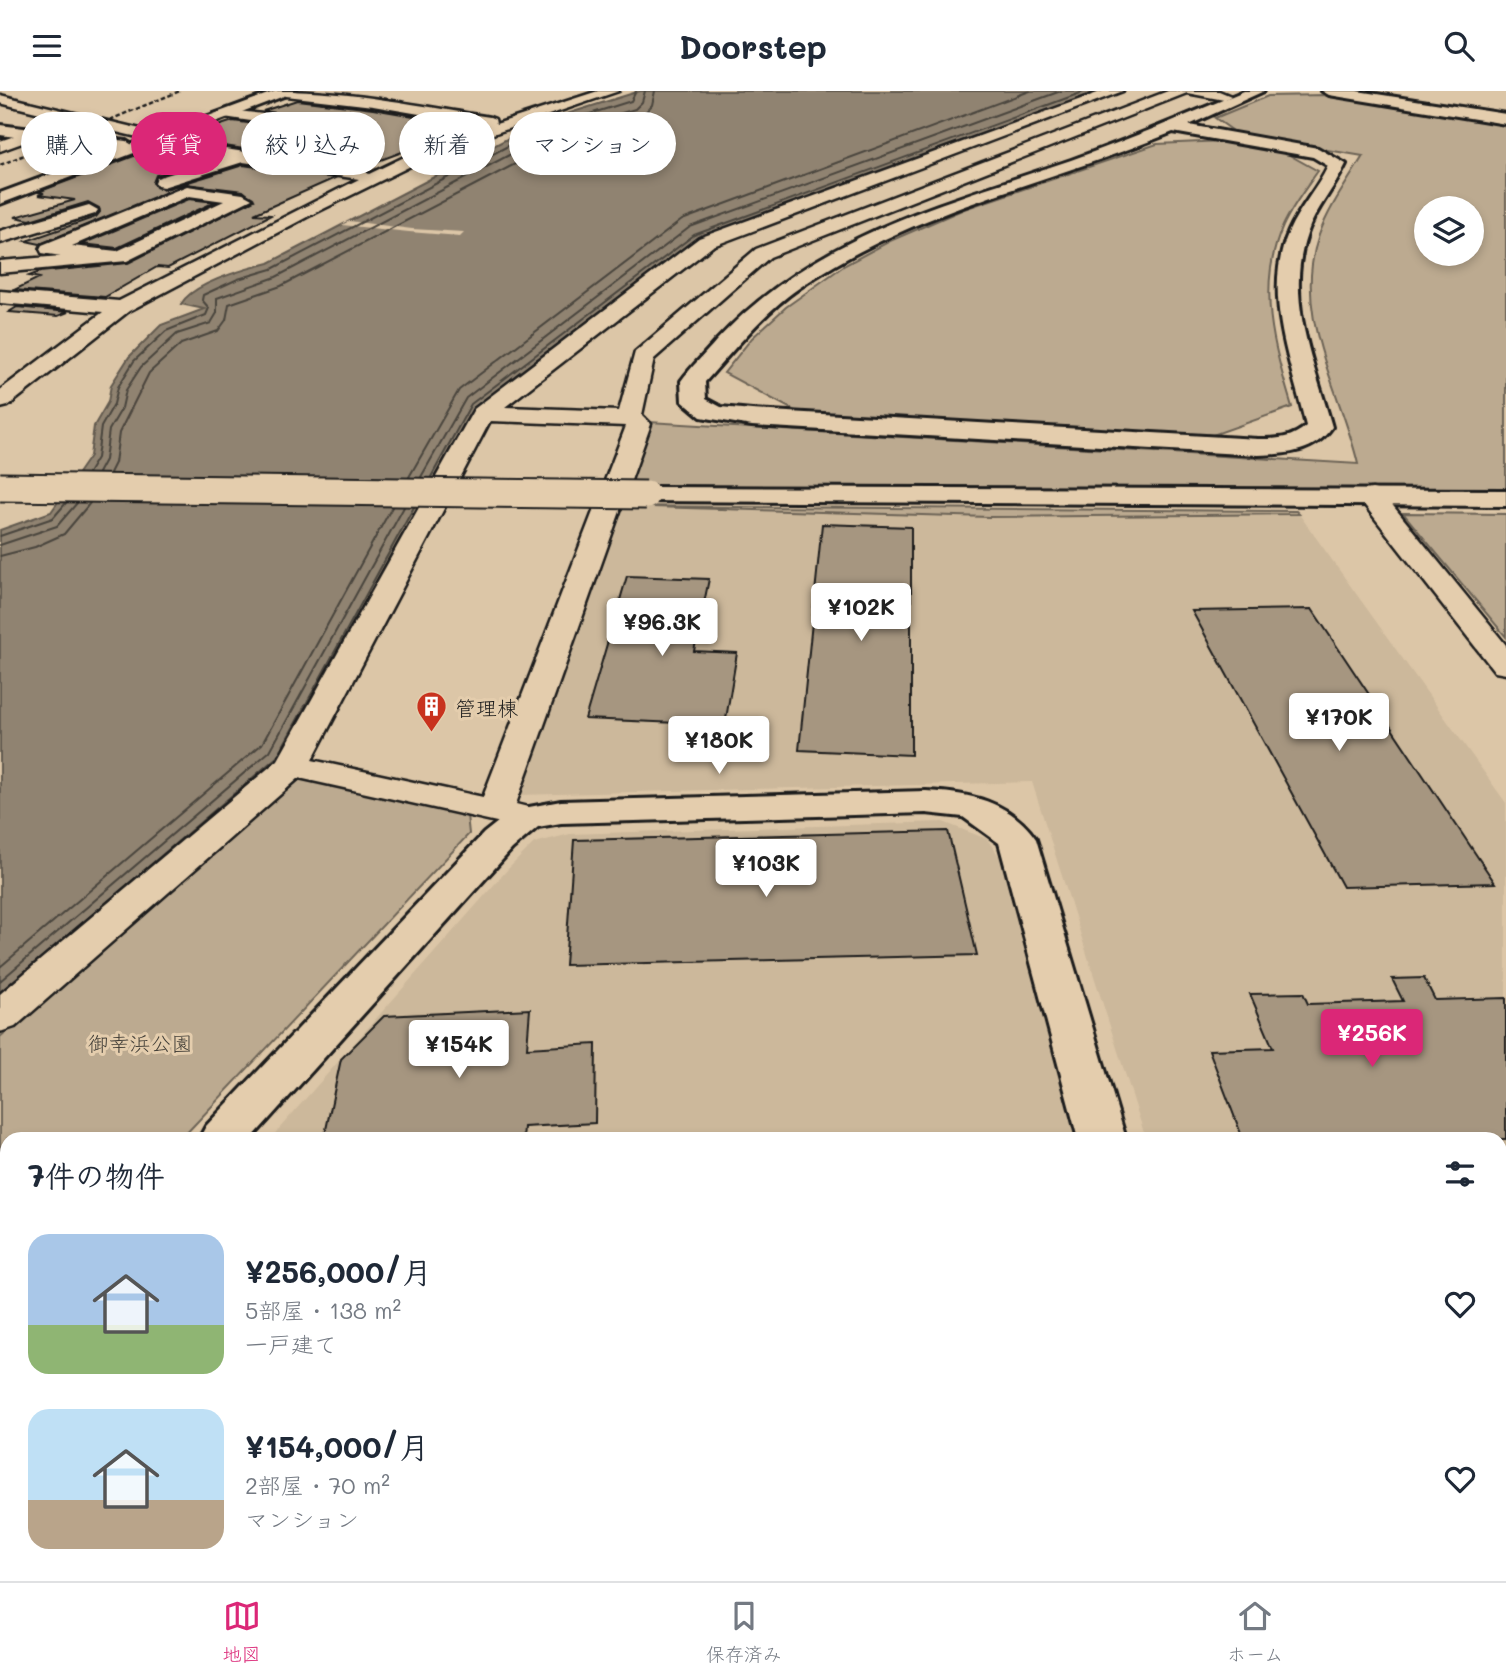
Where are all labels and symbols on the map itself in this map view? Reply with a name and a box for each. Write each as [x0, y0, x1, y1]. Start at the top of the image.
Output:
pin: ¥102K [812, 583, 910, 643]
pin: ¥96.3K [605, 599, 719, 658]
building icon: 管理棟 [415, 690, 449, 734]
pin: ¥170K [1290, 693, 1388, 753]
place label: 管理棟 [455, 694, 518, 721]
pin: ¥180K [670, 717, 768, 776]
pin: ¥103K [717, 839, 815, 899]
pin: ¥256K [1323, 1009, 1421, 1069]
pin: ¥154K [410, 1021, 508, 1080]
park label: 御幸浜公園 [88, 1029, 193, 1056]

